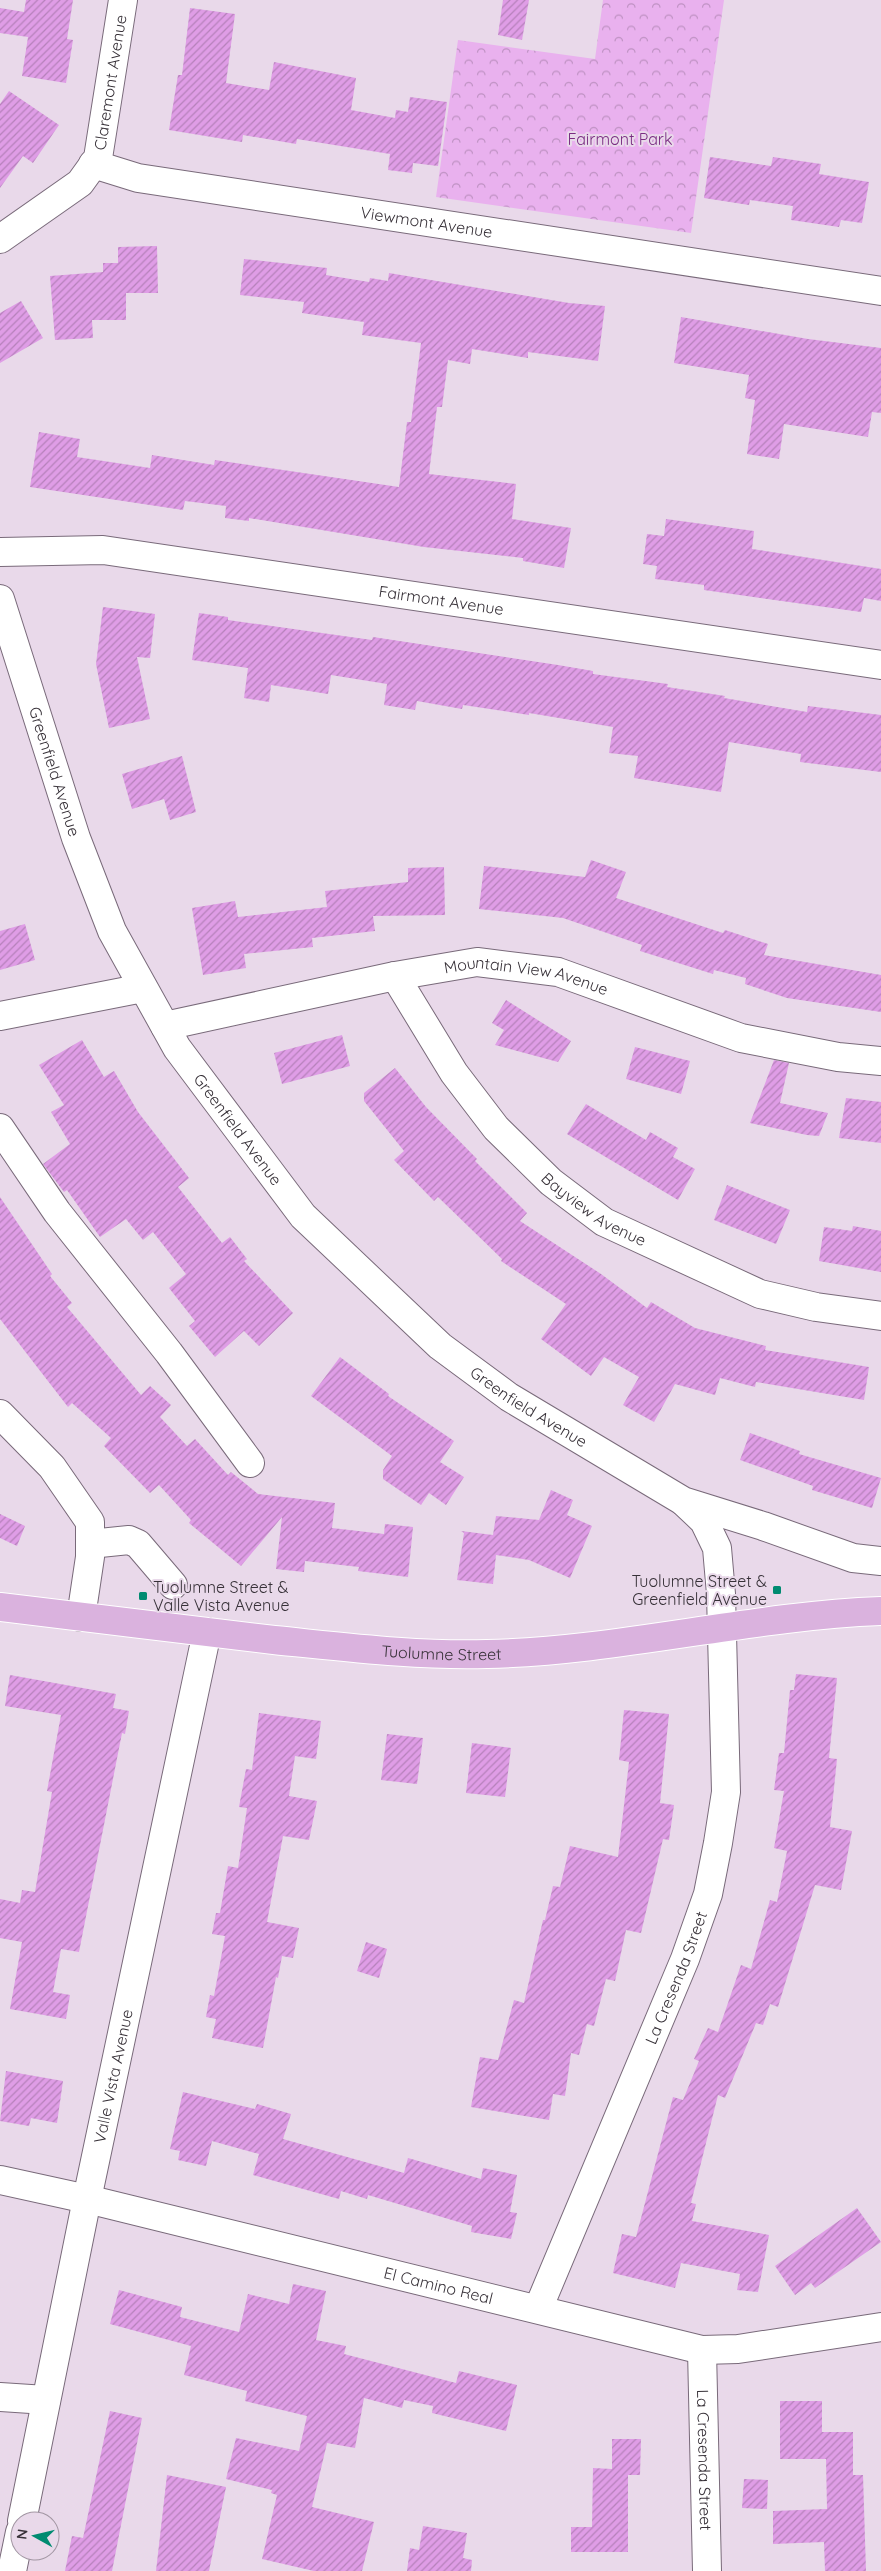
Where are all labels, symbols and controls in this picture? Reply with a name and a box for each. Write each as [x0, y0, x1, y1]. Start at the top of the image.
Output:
street label: Claremont Avenue [89, 13, 131, 152]
park label: Fairmont Park [567, 129, 673, 149]
street label: Viewmont Avenue [359, 202, 494, 242]
street label: Fairmont Avenue [377, 581, 505, 619]
street label: Greenfield Avenue [25, 704, 85, 839]
street label: Mountain View Avenue [442, 952, 611, 999]
street label: Greenfield Avenue [190, 1069, 286, 1189]
street label: Bayview Avenue [537, 1168, 649, 1250]
street label: Greenfield Avenue [467, 1362, 591, 1451]
place label: Tuolumne Street & Greenfield Avenue [632, 1571, 767, 1609]
place label: Tuolumne Street & Valle Vista Avenue [153, 1577, 290, 1615]
marker: Tuolumne Street & Greenfield Avenue [771, 1584, 783, 1596]
marker: Tuolumne Street & Valle Vista Avenue [137, 1590, 149, 1602]
street label: Tuolumne Street [381, 1640, 502, 1664]
street label: La Cresenda Street [640, 1909, 711, 2047]
street label: Valle Vista Avenue [89, 2007, 137, 2145]
street label: El Camino Real [382, 2262, 495, 2308]
street label: La Cresenda Street [693, 2389, 716, 2531]
north arrow [10, 2511, 60, 2561]
text: N [12, 2528, 32, 2541]

